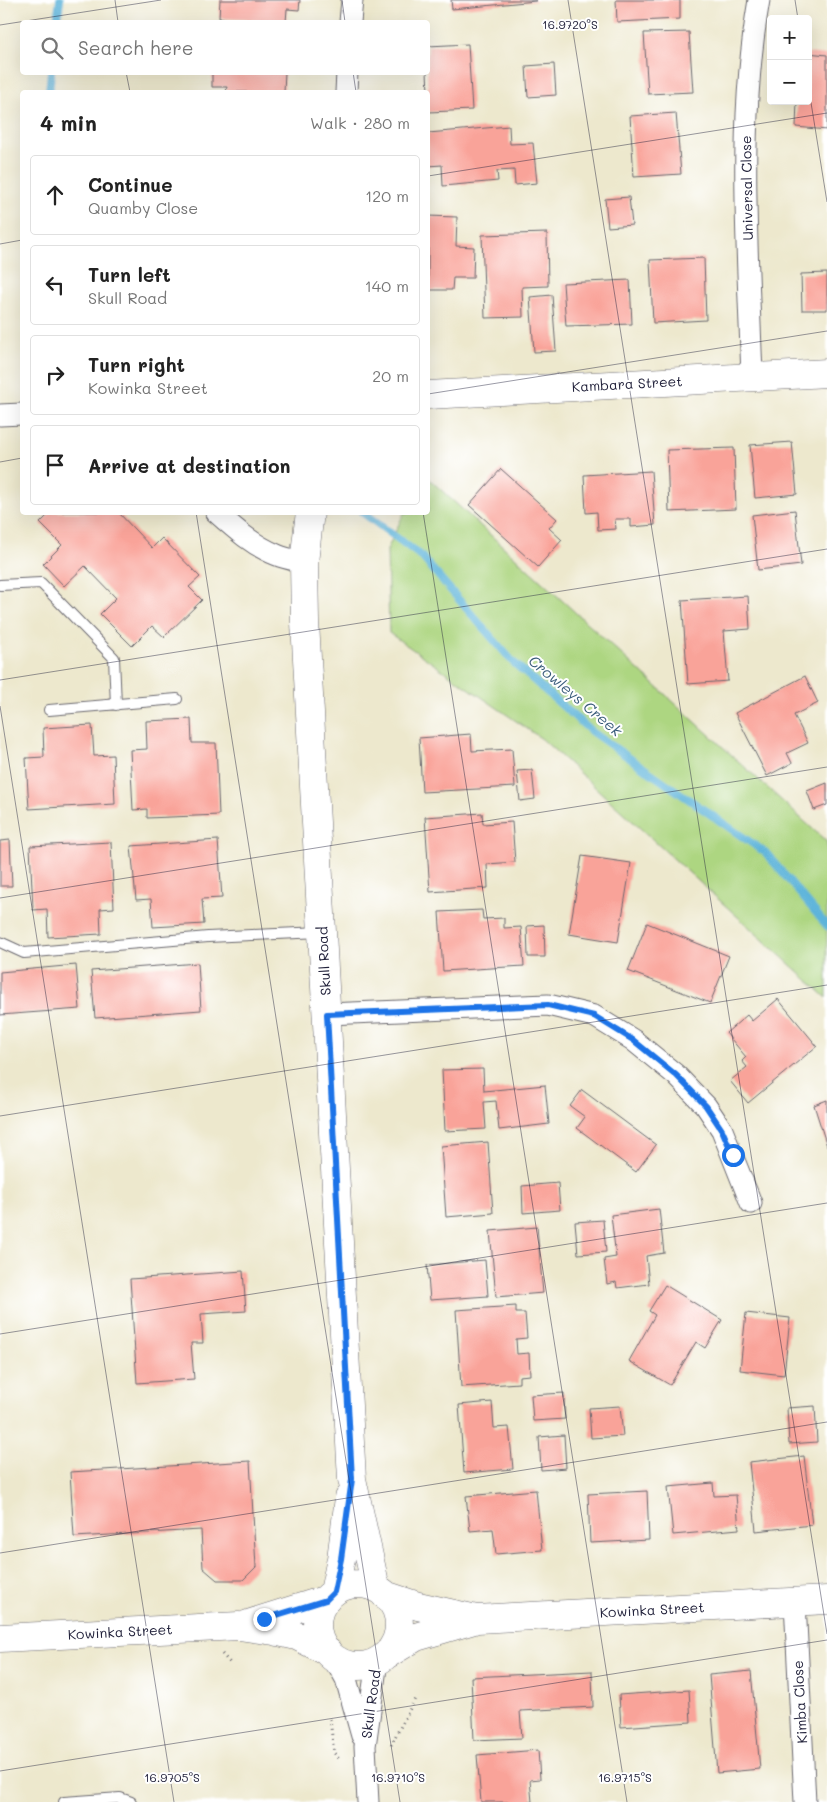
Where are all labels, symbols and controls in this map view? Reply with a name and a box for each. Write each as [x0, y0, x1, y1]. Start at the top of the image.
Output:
map controls [767, 15, 812, 105]
button: + [767, 15, 812, 60]
text: 16.9720°S [542, 16, 598, 32]
search box [20, 20, 430, 75]
icon: search [38, 34, 66, 62]
text: Search here [78, 35, 194, 60]
button: − [767, 60, 812, 105]
text: 4 min [40, 109, 97, 136]
text: Walk · 280 m [310, 112, 410, 133]
street label: Universal Close [736, 135, 757, 241]
text: Continue [88, 172, 173, 197]
icon: ahead [41, 181, 69, 209]
text: 120 m [365, 185, 409, 206]
text: Quamby Close [88, 197, 198, 218]
text: Turn left [88, 262, 171, 287]
icon: left [41, 271, 69, 299]
text: 140 m [365, 275, 409, 296]
text: Skull Road [88, 287, 167, 308]
text: Turn right [88, 352, 185, 377]
icon: right [41, 361, 69, 389]
text: 20 m [372, 365, 409, 386]
street label: Kambara Street [571, 371, 683, 396]
text: Kowinka Street [88, 377, 208, 398]
icon: arrive [41, 451, 69, 479]
text: Arrive at destination [88, 453, 291, 478]
water label: Crowleys Creek [525, 650, 627, 741]
street label: Skull Road [312, 926, 335, 996]
route start [722, 1144, 745, 1167]
street label: Kowinka Street [599, 1597, 705, 1622]
route end [253, 1608, 276, 1631]
street label: Kowinka Street [67, 1619, 173, 1644]
street label: Kimba Close [788, 1660, 811, 1744]
street label: Skull Road [356, 1668, 385, 1740]
text: 16.9705°S [144, 1769, 200, 1785]
text: 16.9710°S [371, 1769, 425, 1785]
text: 16.9715°S [598, 1769, 652, 1785]

